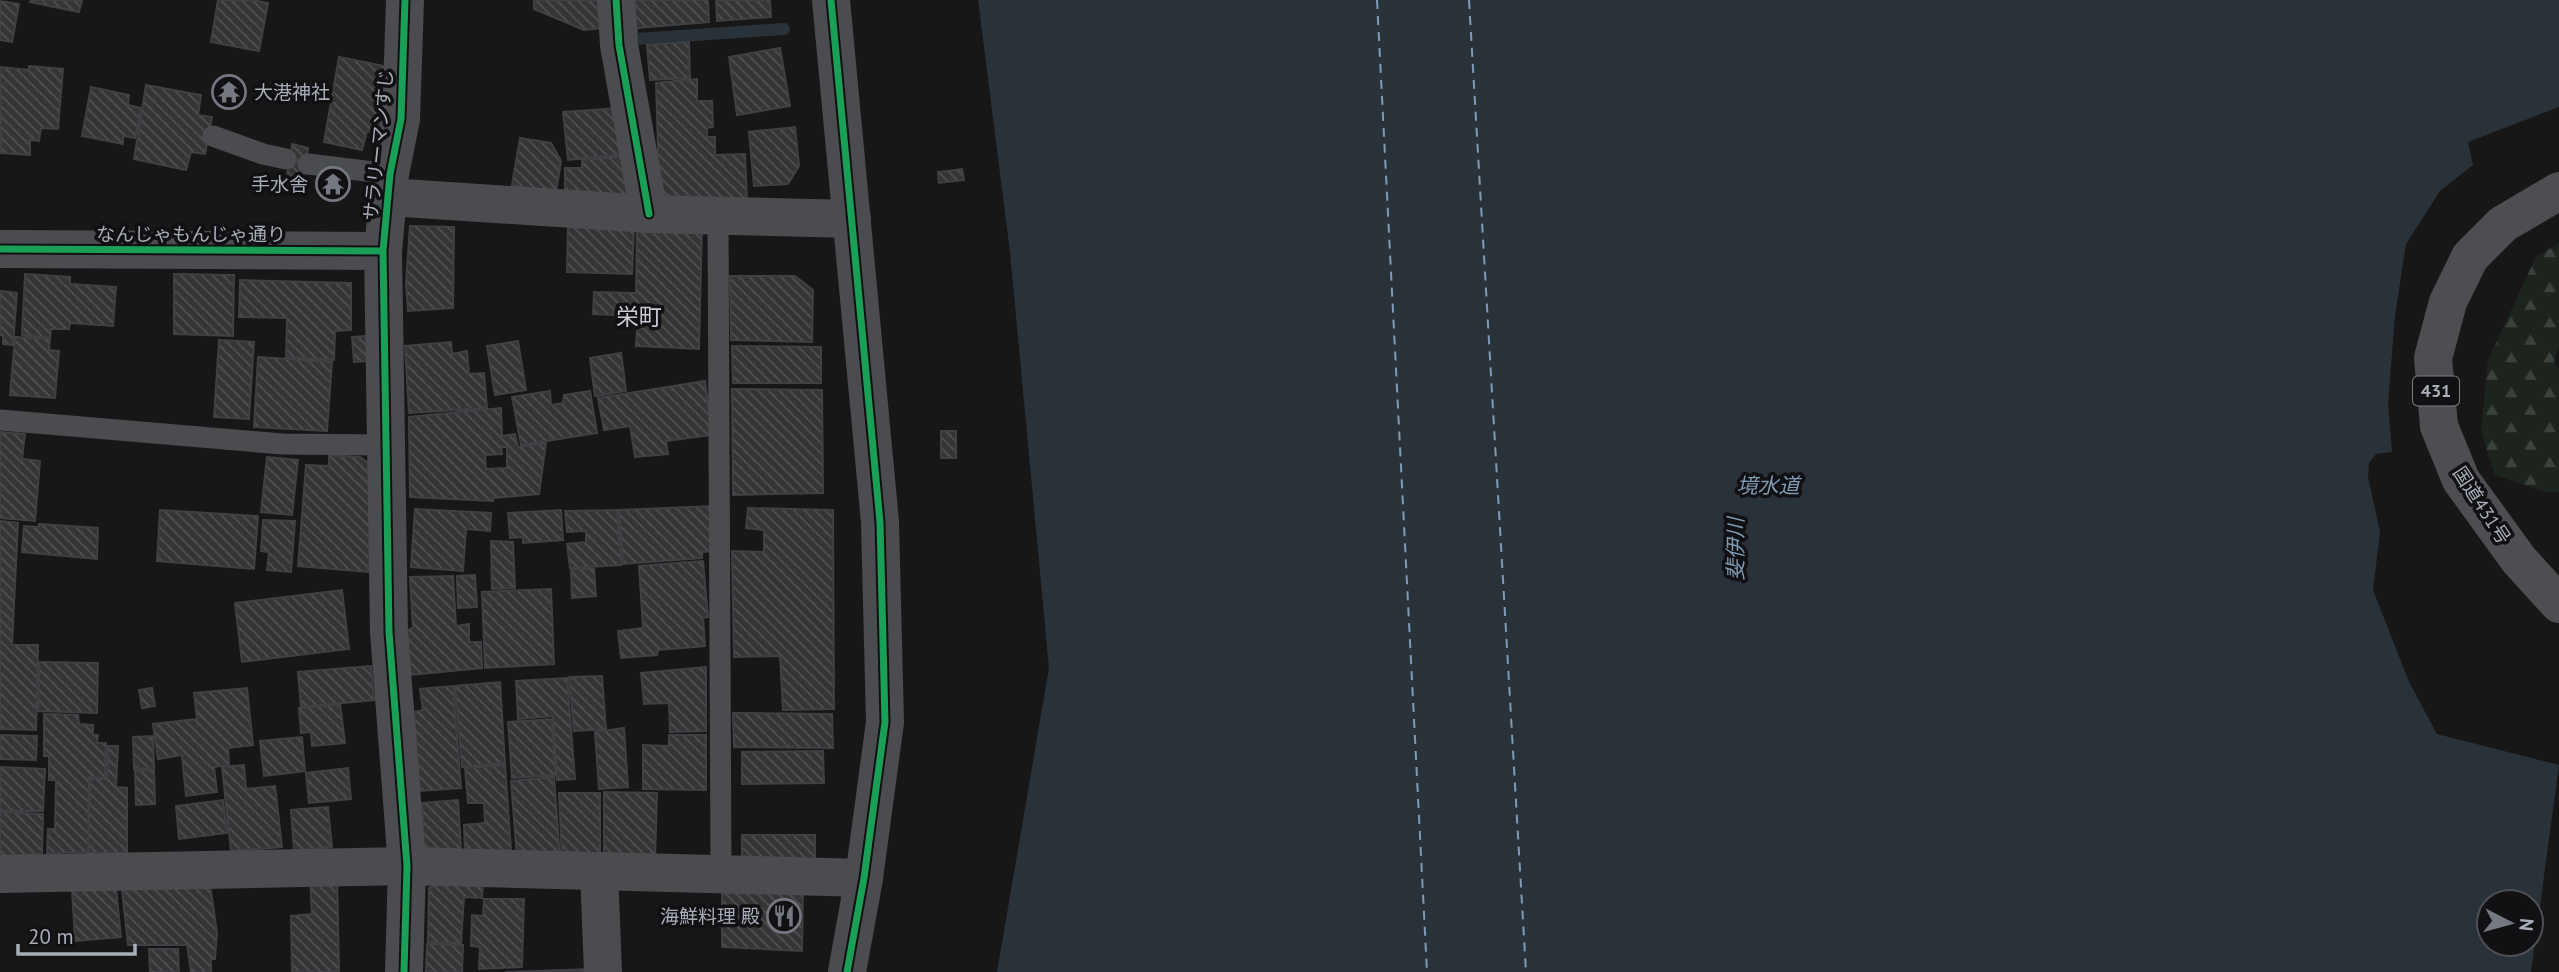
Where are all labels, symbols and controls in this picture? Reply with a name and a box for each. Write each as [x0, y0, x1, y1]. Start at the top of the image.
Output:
street label: サラリーマンすじ [358, 68, 398, 222]
temple icon: 大港神社 [210, 73, 248, 111]
place label: 大港神社 [254, 80, 330, 104]
temple icon: 手水舎 [314, 165, 352, 203]
place label: 手水舎 [251, 172, 308, 196]
street label: なんじゃもんじゃ通り [96, 222, 286, 246]
district label: 栄町 [616, 302, 662, 331]
road number: 431 [2413, 376, 2459, 405]
street label: 国道431号 [2448, 462, 2516, 548]
water label: 境水道 [1737, 472, 1802, 499]
water label: 斐伊川 [1722, 516, 1749, 581]
north arrow [2475, 888, 2545, 958]
restaurant icon: 海鮮料理 殿 [765, 897, 803, 935]
place label: 海鮮料理 殿 [660, 904, 760, 928]
scale bar [18, 912, 135, 956]
text: N [2514, 917, 2539, 932]
text: 20 m [28, 923, 74, 950]

